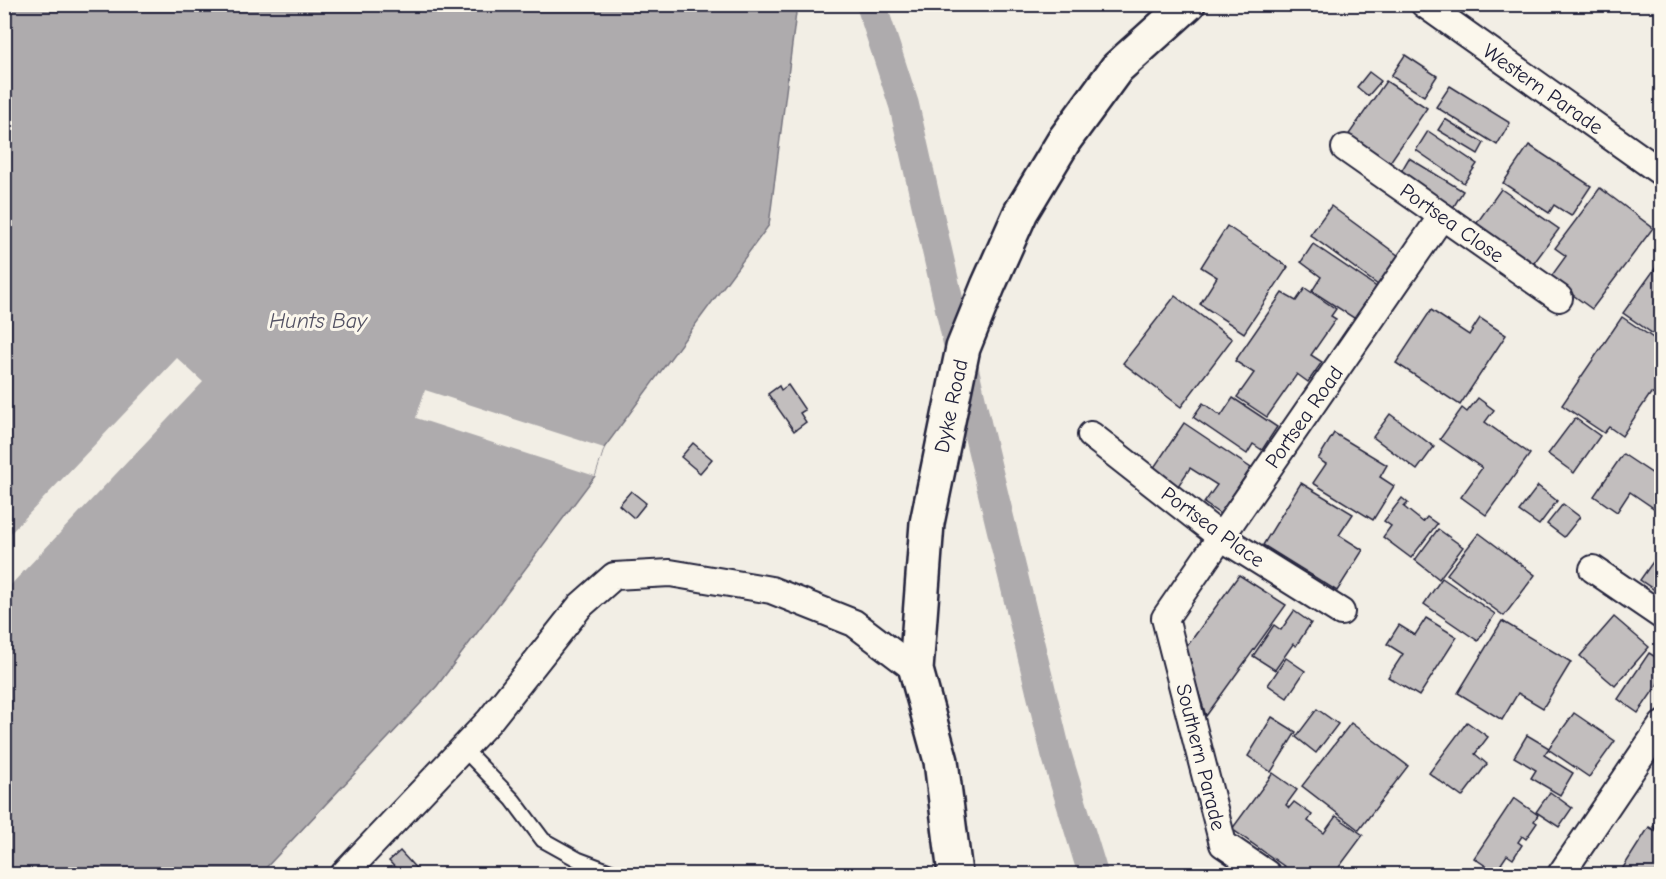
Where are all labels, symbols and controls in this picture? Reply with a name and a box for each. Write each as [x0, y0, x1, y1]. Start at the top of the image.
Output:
street label: Western Parade [1478, 39, 1608, 139]
street label: Portsea Close [1396, 178, 1508, 268]
water label: Hunts Bay [269, 308, 368, 334]
street label: Dyke Road [929, 357, 973, 455]
street label: Portsea Road [1260, 361, 1348, 473]
street label: Portsea Place [1157, 482, 1269, 572]
street label: Southern Parade [1171, 681, 1231, 833]

